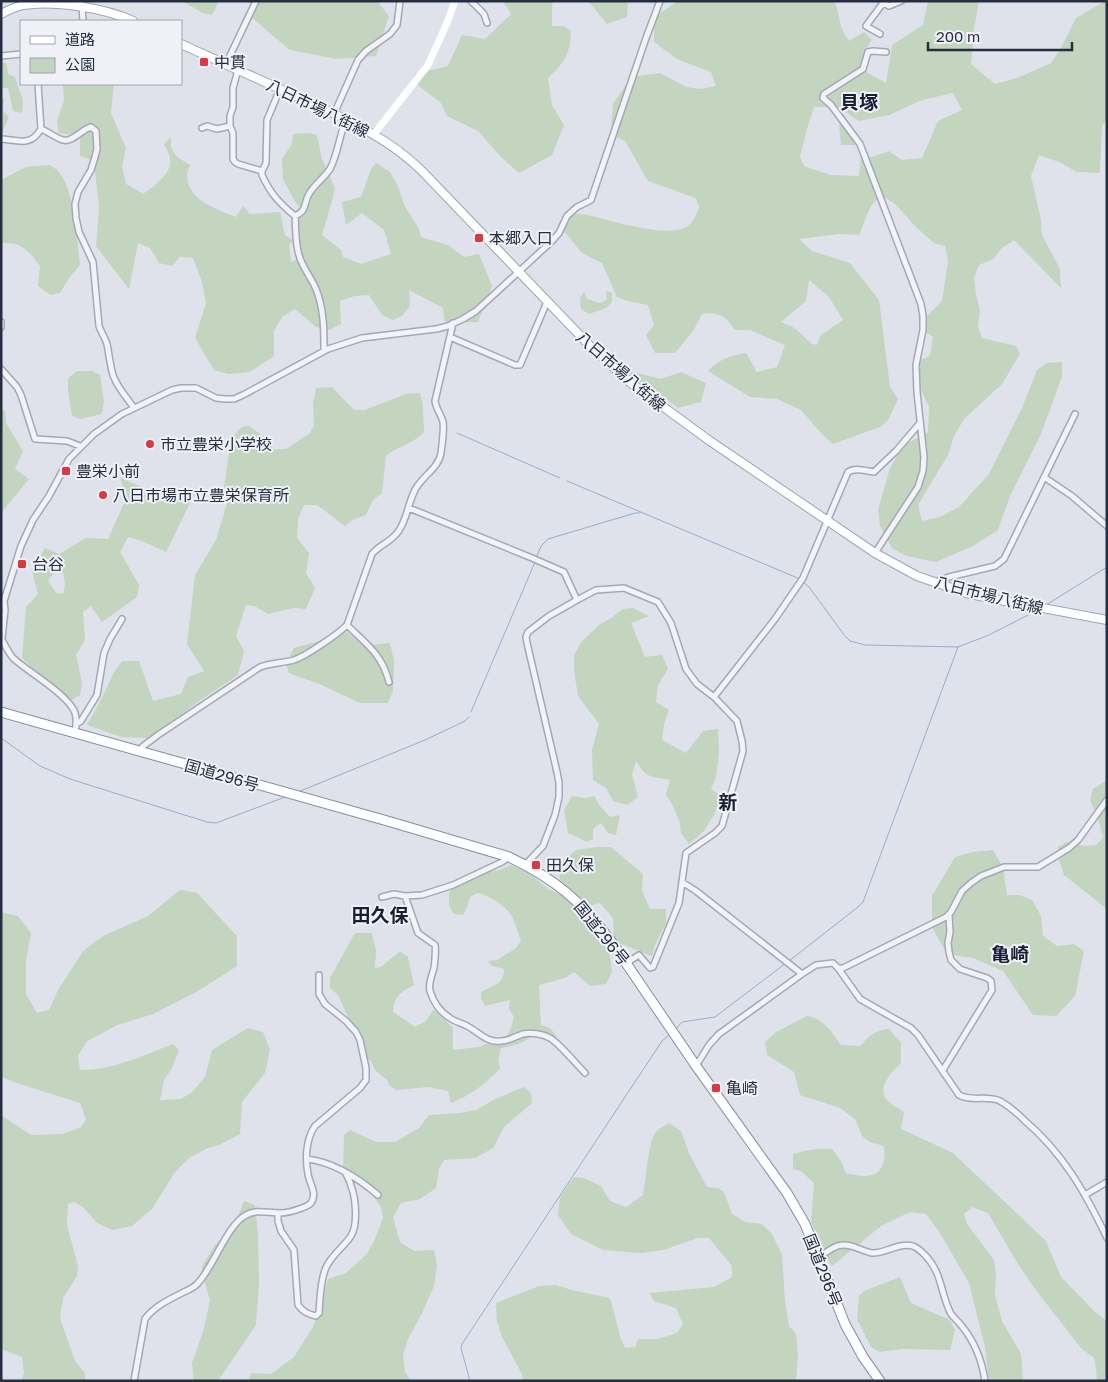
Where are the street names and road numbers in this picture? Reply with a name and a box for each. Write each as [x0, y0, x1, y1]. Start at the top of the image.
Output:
street label: 八日市場八街線 [263, 74, 373, 142]
street label: 八日市場八街線 [572, 327, 670, 415]
street label: 八日市場八街線 [932, 572, 1046, 618]
street label: 国道296号 [182, 755, 262, 795]
street label: 国道296号 [570, 897, 634, 969]
street label: 国道296号 [799, 1231, 847, 1309]

